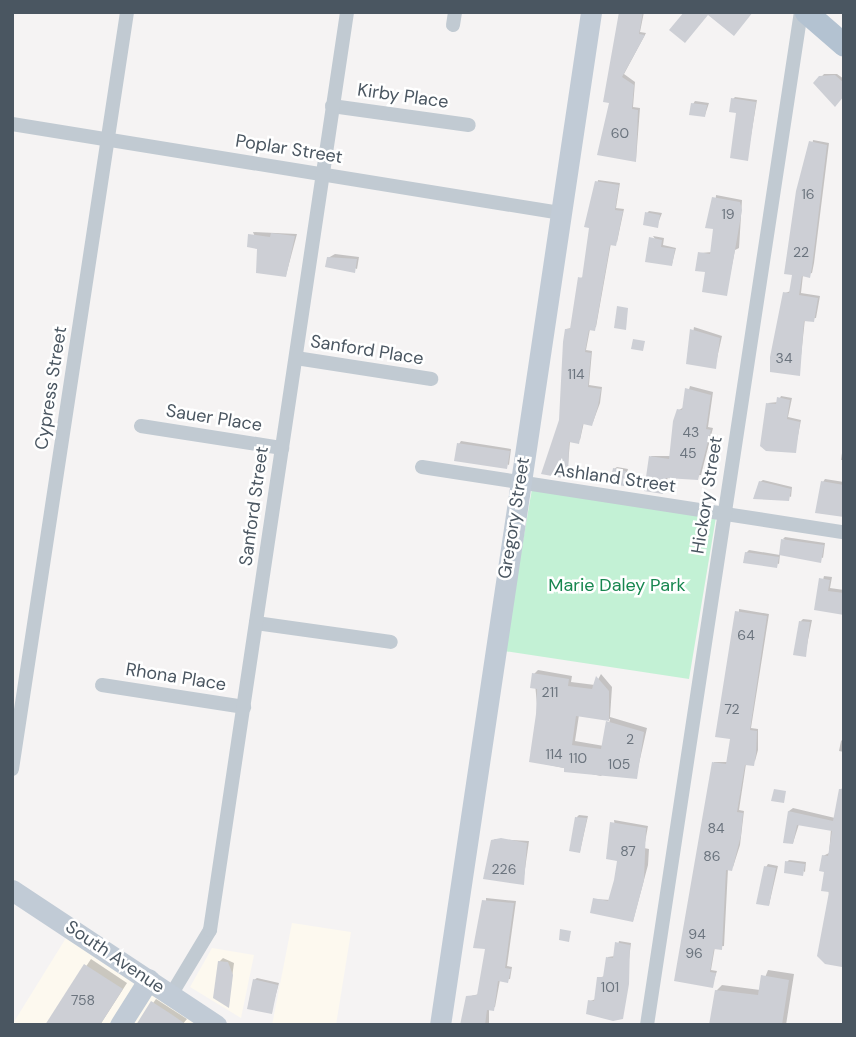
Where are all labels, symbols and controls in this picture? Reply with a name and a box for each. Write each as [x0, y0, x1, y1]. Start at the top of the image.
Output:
street label: Kirby Place [356, 79, 450, 113]
house number: 60 [611, 125, 629, 141]
street label: Poplar Street [234, 130, 344, 168]
house number: 16 [801, 186, 815, 202]
house number: 19 [721, 206, 735, 222]
house number: 22 [793, 244, 809, 260]
street label: Cypress Street [31, 325, 71, 451]
street label: Sanford Place [309, 330, 425, 370]
house number: 34 [776, 350, 792, 366]
house number: 114 [567, 366, 585, 382]
street label: Sauer Place [164, 400, 264, 436]
house number: 43 [683, 424, 699, 440]
street label: Hickory Street [687, 435, 727, 555]
street label: Sanford Street [235, 445, 273, 567]
house number: 45 [679, 445, 697, 461]
street label: Gregory Street [494, 456, 534, 580]
street label: Ashland Street [553, 459, 677, 497]
park label: Marie Daley Park [548, 574, 686, 596]
house number: 64 [737, 627, 755, 643]
street label: Rhona Place [124, 658, 228, 696]
house number: 211 [542, 684, 558, 700]
house number: 72 [724, 701, 740, 717]
house number: 2 [626, 731, 634, 747]
house number: 114 [545, 746, 563, 762]
house number: 110 [569, 750, 587, 766]
house number: 105 [608, 756, 630, 772]
house number: 84 [707, 820, 725, 836]
house number: 87 [620, 843, 636, 859]
house number: 86 [703, 848, 721, 864]
house number: 226 [492, 861, 516, 877]
street label: South Avenue [61, 916, 169, 998]
house number: 94 [688, 926, 706, 942]
house number: 96 [685, 945, 703, 961]
house number: 101 [601, 979, 619, 995]
house number: 758 [71, 992, 95, 1008]

